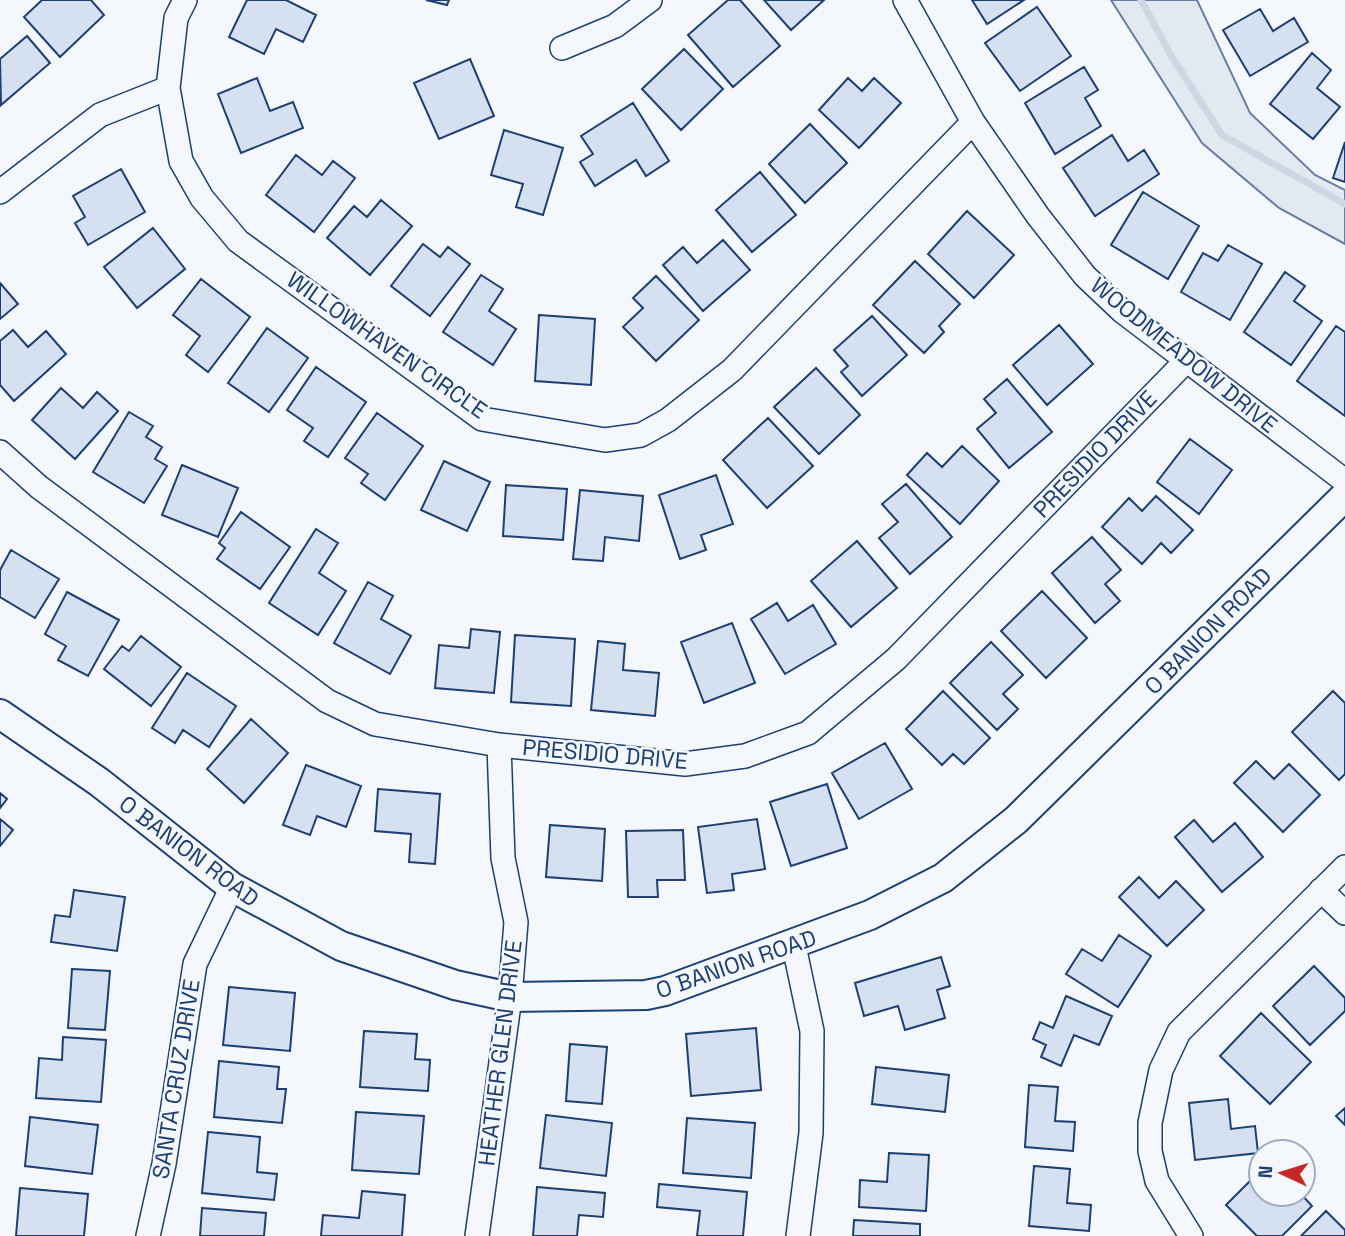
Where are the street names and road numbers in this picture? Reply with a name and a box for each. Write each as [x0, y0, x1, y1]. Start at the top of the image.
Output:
street label: WILLOWHAVEN CIRCLE [281, 265, 493, 425]
street label: WOODMEADOW DRIVE [1085, 270, 1283, 440]
street label: PRESIDIO DRIVE [1027, 384, 1163, 524]
street label: O BANION ROAD [1138, 561, 1278, 701]
street label: PRESIDIO DRIVE [521, 732, 689, 776]
street label: O BANION ROAD [113, 789, 265, 913]
street label: O BANION ROAD [652, 923, 820, 1005]
street label: HEATHER GLEN DRIVE [471, 938, 529, 1168]
street label: SANTA CRUZ DRIVE [145, 977, 207, 1181]

